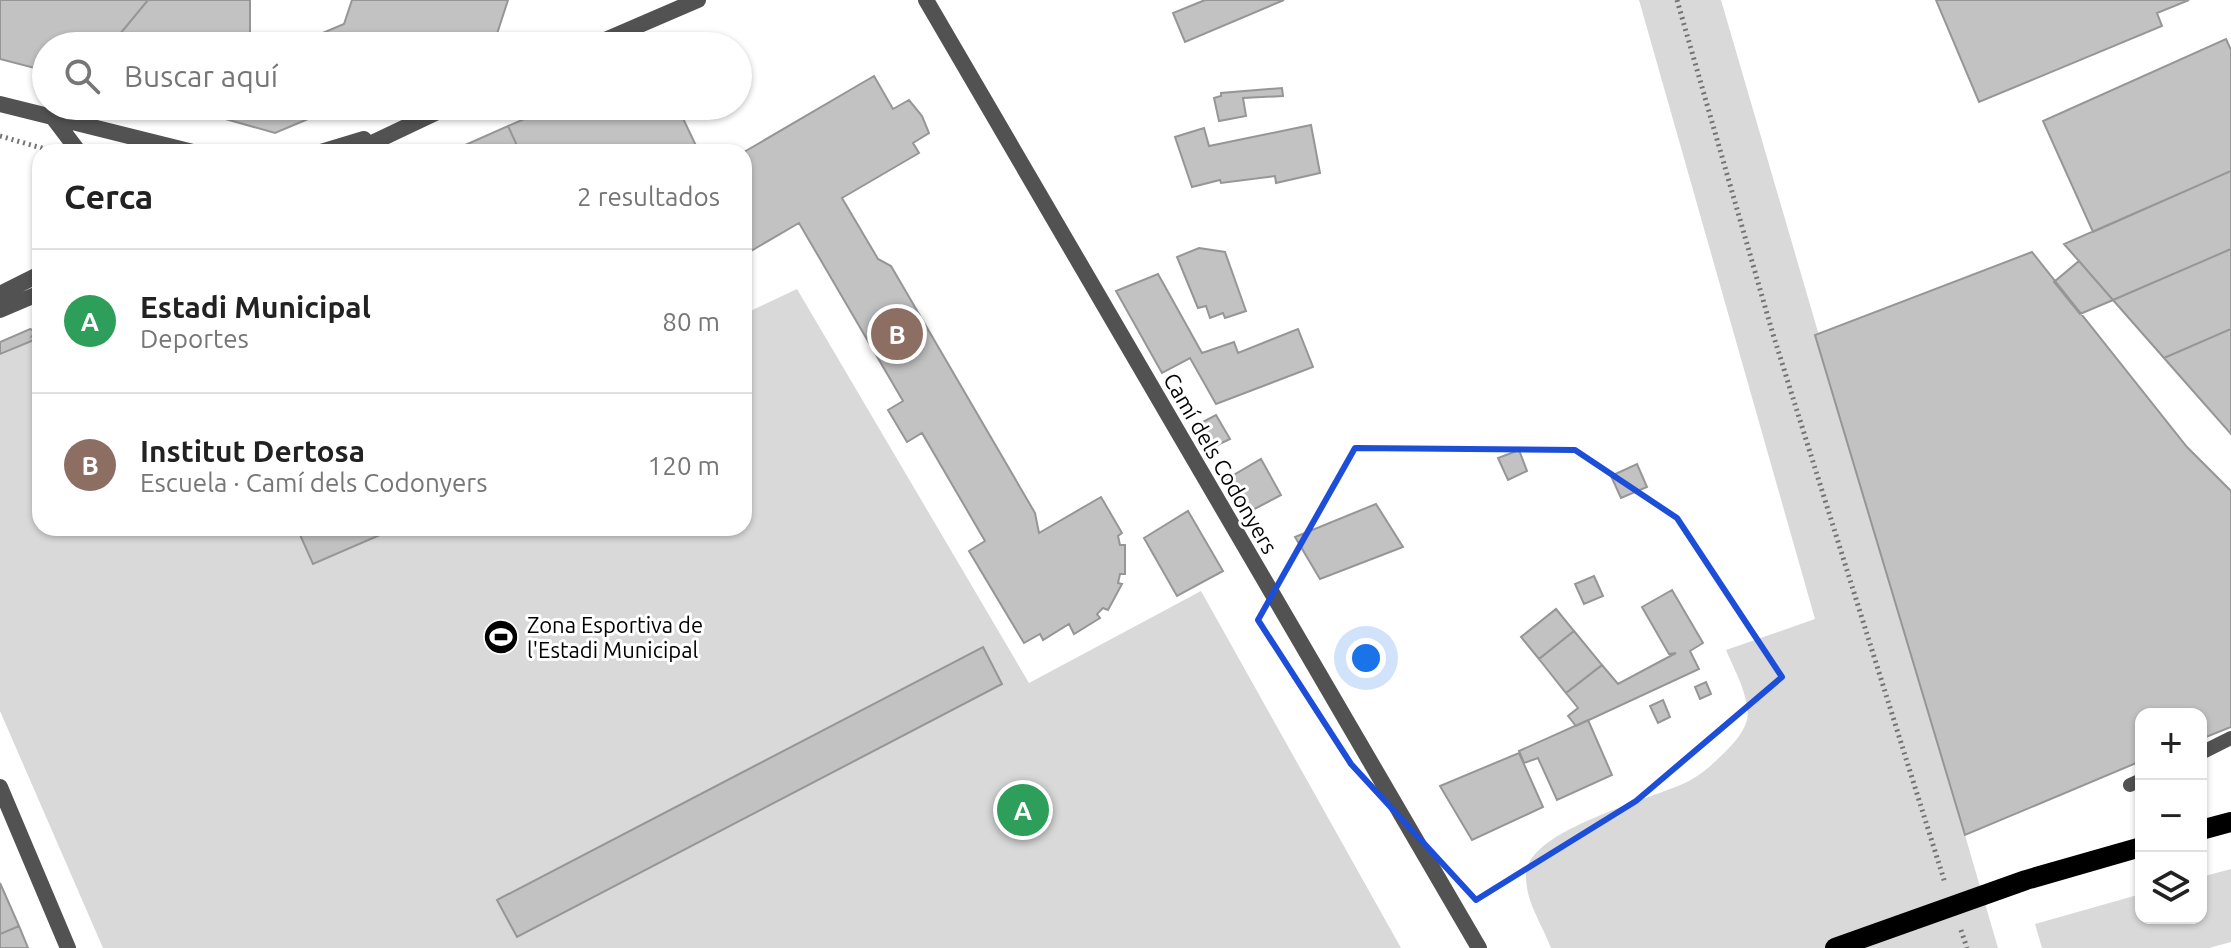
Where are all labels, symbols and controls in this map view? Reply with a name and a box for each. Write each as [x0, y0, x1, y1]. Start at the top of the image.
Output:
search box [32, 32, 752, 120]
icon: search [60, 54, 104, 98]
text: Buscar aquí [124, 59, 278, 93]
text: Cerca [64, 177, 153, 215]
text: 2 resultados [577, 182, 720, 211]
text: Estadi Municipal [140, 290, 371, 324]
pin: B [871, 304, 923, 364]
text: A [81, 307, 99, 336]
text: 80 m [662, 307, 720, 336]
text: Deportes [140, 324, 249, 353]
street label: Camí dels Codonyers [1159, 368, 1283, 558]
text: Institut Dertosa [140, 434, 365, 468]
text: B [81, 451, 99, 480]
text: 120 m [648, 451, 720, 480]
text: Escuela · Camí dels Codonyers [140, 468, 488, 497]
place label: Zona Esportiva de l'Estadi Municipal [527, 612, 703, 662]
sports icon: Zona Esportiva de l'Estadi Municipal [482, 618, 520, 656]
your location [1346, 638, 1386, 678]
map controls [2135, 708, 2207, 924]
button: + [2135, 708, 2207, 780]
pin: A [997, 780, 1049, 840]
button: − [2135, 780, 2207, 852]
button: layers [2135, 852, 2207, 924]

